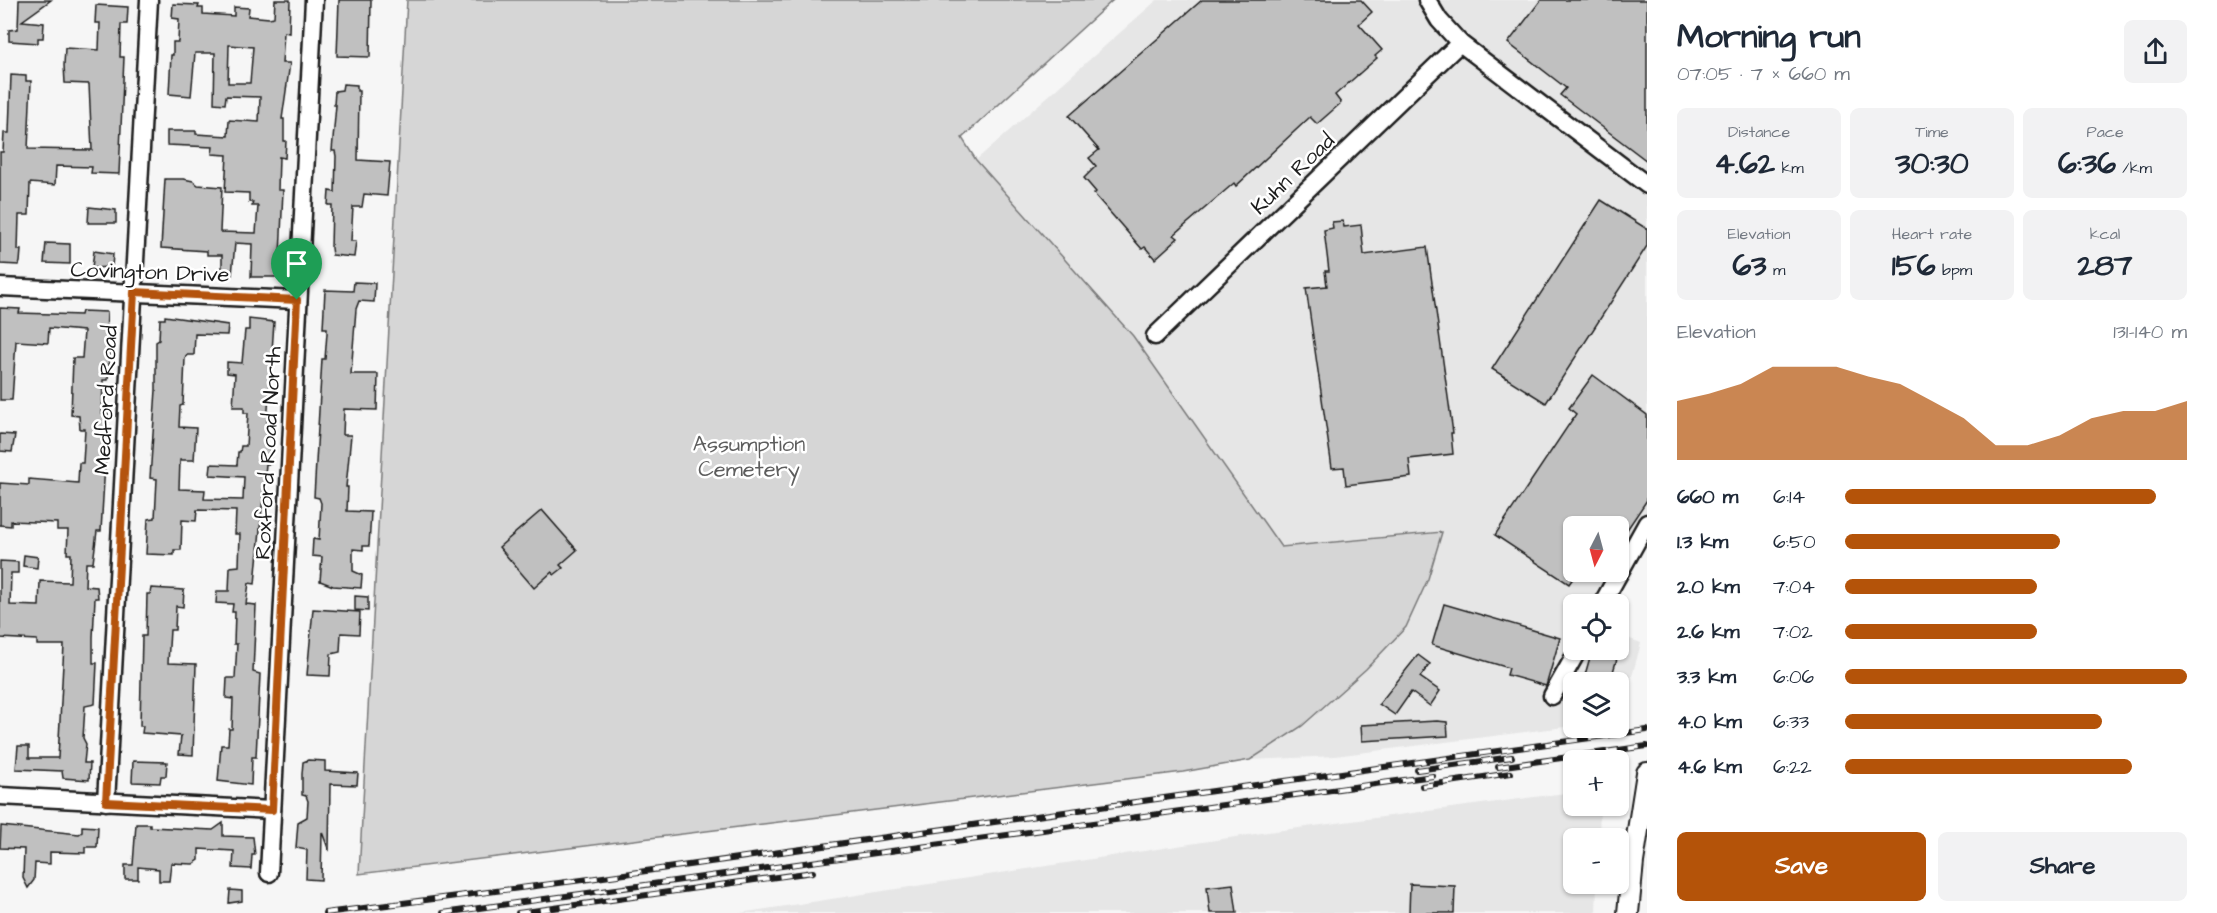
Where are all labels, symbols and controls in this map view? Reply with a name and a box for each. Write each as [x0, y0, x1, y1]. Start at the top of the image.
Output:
text: Morning run [1677, 14, 1861, 60]
button: share [2124, 20, 2187, 83]
text: 07:05 · 7 × 660 m [1677, 60, 1850, 88]
text: Distance [1728, 121, 1790, 143]
text: Time [1915, 121, 1949, 143]
text: Pace [2086, 121, 2124, 143]
street label: Kuhn Road [1244, 126, 1342, 222]
text: 4.62 [1714, 143, 1775, 185]
text: 30:30 [1895, 143, 1969, 185]
text: 6:36 [2058, 143, 2116, 185]
text: km [1775, 157, 1804, 179]
text: /km [2116, 157, 2152, 179]
text: Elevation [1728, 223, 1790, 245]
text: Heart rate [1892, 223, 1972, 245]
text: kcal [2090, 223, 2120, 245]
pin [271, 238, 322, 300]
text: 63 [1733, 245, 1767, 287]
text: 156 [1892, 245, 1936, 287]
text: 287 [2077, 245, 2133, 287]
icon: arrive [280, 247, 313, 280]
street label: Covington Drive [70, 254, 230, 292]
text: m [1767, 259, 1785, 281]
text: bpm [1936, 259, 1972, 281]
text: Elevation [1677, 318, 1756, 346]
text: 131–140 m [2113, 318, 2187, 346]
street label: Medford Road [87, 325, 126, 476]
street label: Roxford Road North [247, 346, 290, 561]
park label: Assumption Cemetery [693, 429, 805, 486]
text: 660 m [1677, 483, 1738, 511]
text: 6:14 [1773, 483, 1805, 511]
north arrow [1563, 516, 1629, 582]
map controls [1563, 516, 1629, 894]
text: 1.3 km [1677, 528, 1728, 556]
text: 6:50 [1773, 528, 1816, 556]
text: 2.0 km [1677, 573, 1740, 601]
text: 7:04 [1773, 573, 1815, 601]
button: locate [1563, 594, 1629, 660]
text: 2.6 km [1677, 618, 1740, 646]
text: 7:02 [1773, 618, 1813, 646]
text: 3.3 km [1677, 663, 1736, 691]
text: 6:06 [1773, 663, 1814, 691]
button: layers [1563, 672, 1629, 738]
text: 4.0 km [1677, 708, 1742, 736]
text: 6:33 [1773, 708, 1809, 736]
button: + [1563, 750, 1629, 816]
text: 4.6 km [1677, 753, 1742, 781]
text: 6:22 [1773, 753, 1812, 781]
button: − [1563, 828, 1629, 894]
button: Save [1677, 832, 1926, 901]
button: Share [1938, 832, 2187, 901]

